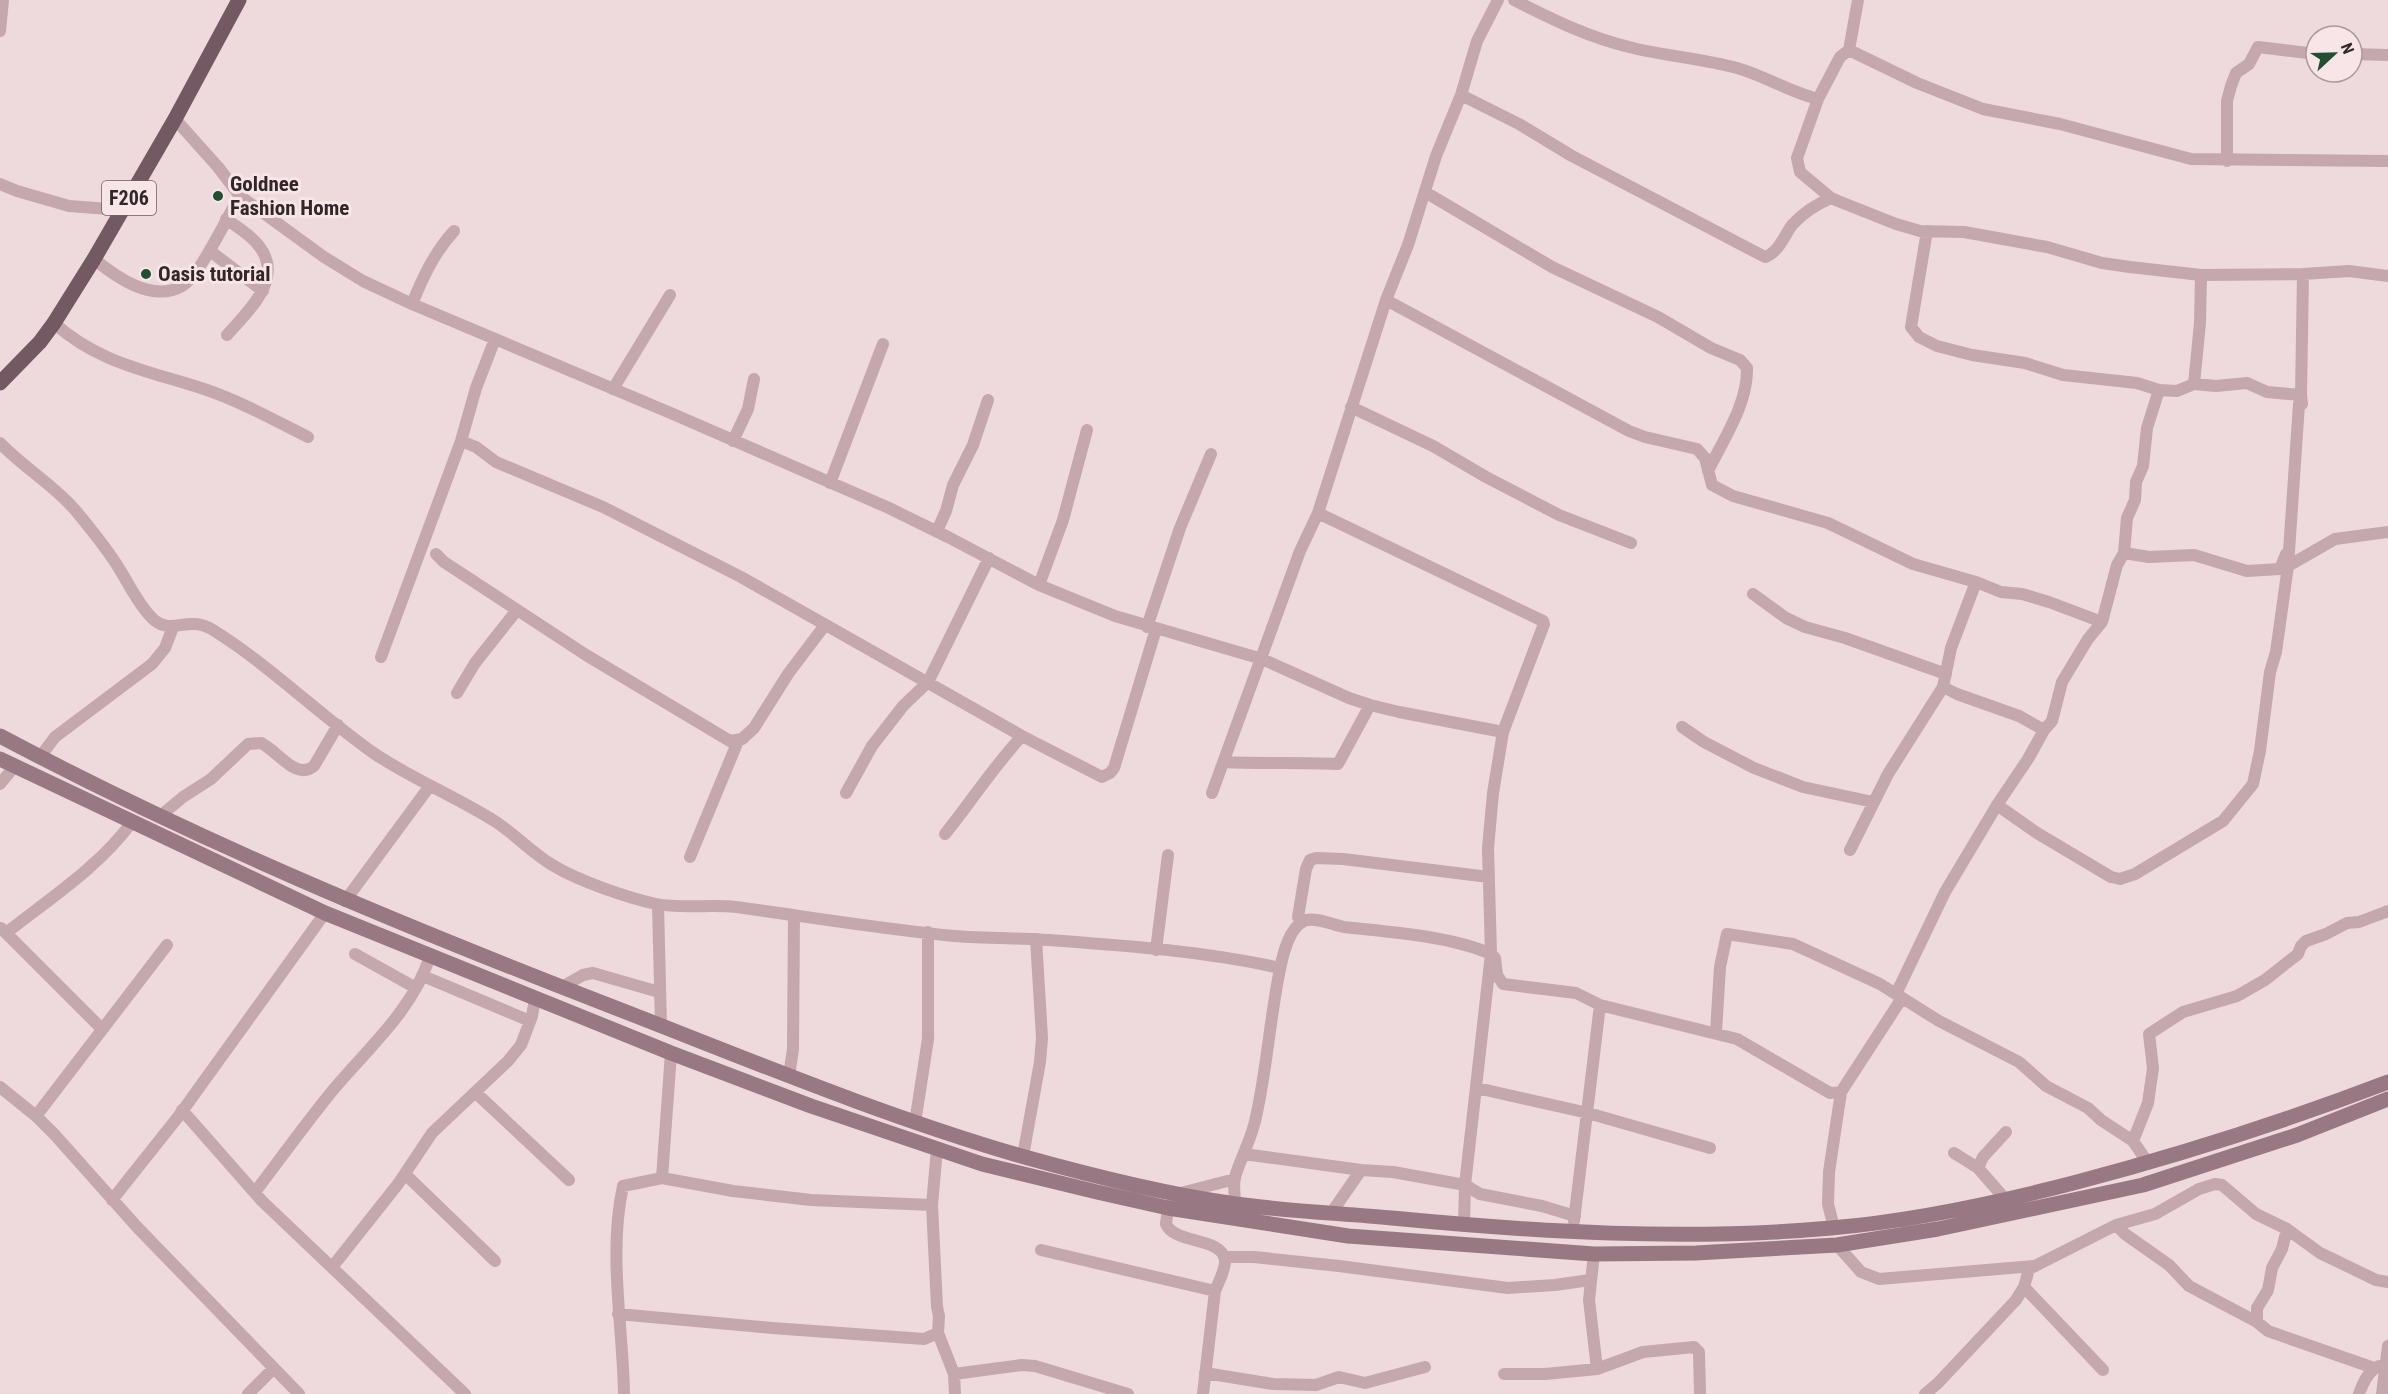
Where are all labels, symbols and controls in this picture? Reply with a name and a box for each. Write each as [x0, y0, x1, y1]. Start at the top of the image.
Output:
north arrow [2304, 24, 2364, 84]
text: N [2337, 40, 2358, 57]
place label: Goldnee Fashion Home [230, 172, 349, 220]
road number: F206 [102, 181, 156, 215]
marker: Goldnee Fashion Home [211, 189, 225, 203]
place label: Oasis tutorial [158, 262, 271, 286]
marker: Oasis tutorial [139, 267, 153, 281]

